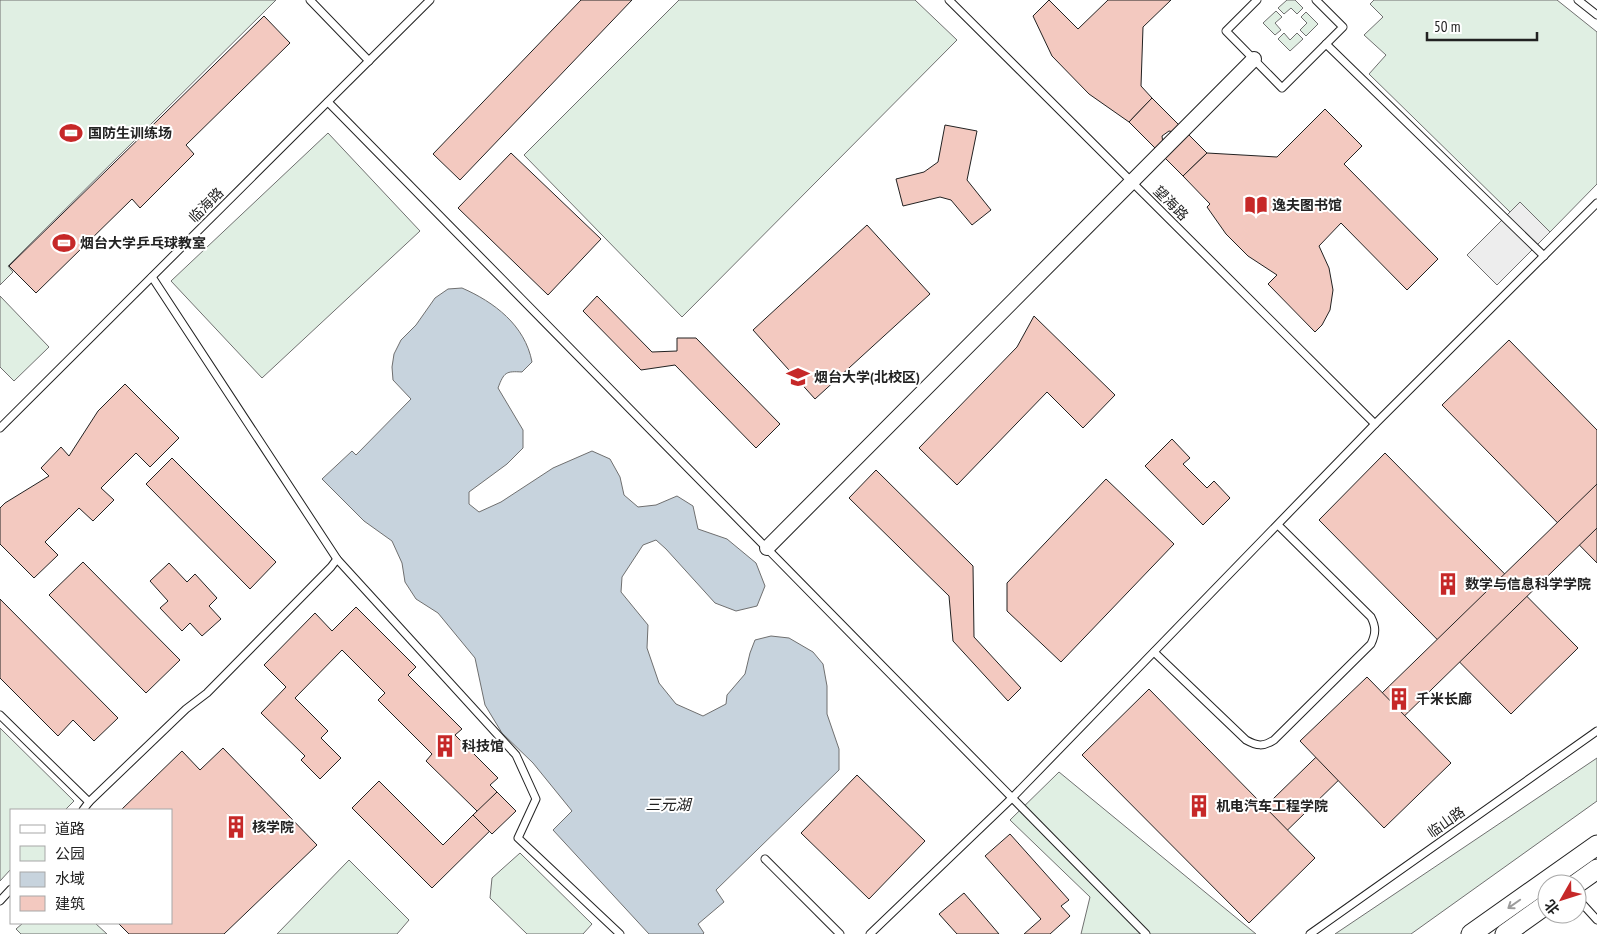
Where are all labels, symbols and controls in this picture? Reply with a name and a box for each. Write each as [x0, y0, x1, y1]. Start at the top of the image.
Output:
scale bar [1427, 10, 1537, 42]
text: 50 m [1434, 17, 1460, 36]
sports icon: 国防生训练场 [58, 120, 84, 146]
place label: 国防生训练场 [88, 124, 172, 142]
street label: 望海路 [1150, 182, 1192, 224]
street label: 临海路 [185, 184, 227, 226]
library icon: 逸夫图书馆 [1243, 192, 1269, 218]
place label: 逸夫图书馆 [1272, 196, 1342, 214]
sports icon: 烟台大学乒乓球教室 [51, 230, 77, 256]
place label: 烟台大学乒乓球教室 [80, 234, 206, 252]
school or university icon: 烟台大学(北校区) [785, 364, 811, 390]
place label: 烟台大学(北校区) [814, 368, 920, 386]
building icon: 数学与信息科学学院 [1435, 571, 1461, 597]
place label: 数学与信息科学学院 [1465, 575, 1591, 593]
building icon: 千米长廊 [1386, 686, 1412, 712]
place label: 千米长廊 [1416, 690, 1472, 708]
building icon: 科技馆 [432, 733, 458, 759]
place label: 科技馆 [462, 737, 504, 755]
building icon: 机电汽车工程学院 [1186, 793, 1212, 819]
water label: 三元湖 [645, 795, 692, 814]
place label: 机电汽车工程学院 [1216, 797, 1328, 815]
street label: 临山路 [1424, 803, 1468, 841]
legend [10, 809, 172, 924]
building icon: 核学院 [223, 814, 249, 840]
place label: 核学院 [252, 818, 294, 836]
text: 道路 [55, 819, 85, 838]
text: 公园 [55, 844, 85, 863]
text: 水域 [55, 869, 85, 888]
north arrow [1537, 874, 1587, 924]
text: 建筑 [55, 894, 85, 913]
text: 北 [1540, 896, 1563, 918]
one-way arrow [1508, 899, 1522, 909]

